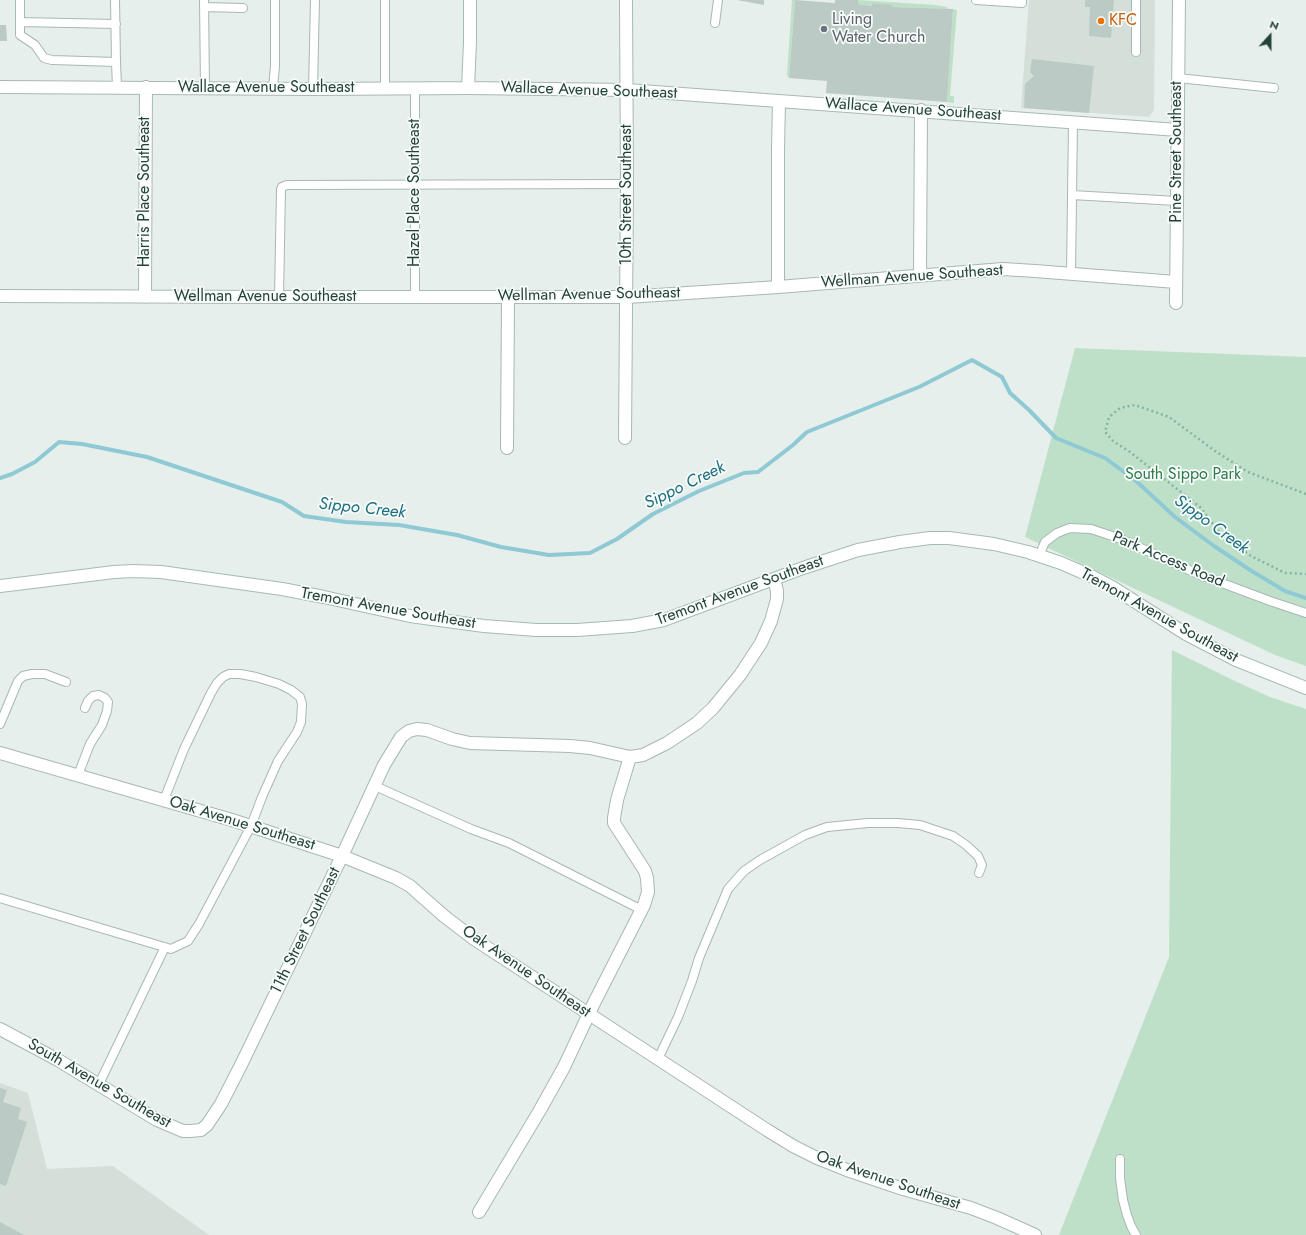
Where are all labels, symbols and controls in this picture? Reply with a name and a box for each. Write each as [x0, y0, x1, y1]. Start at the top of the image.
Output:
place label: Living Water Church [832, 10, 925, 48]
place label: KFC [1109, 11, 1137, 31]
marker: KFC [1096, 16, 1106, 26]
north arrow [1250, 16, 1290, 56]
text: N [1267, 16, 1281, 34]
marker: Living Water Church [819, 24, 829, 34]
street label: Wallace Avenue Southeast [178, 78, 354, 98]
street label: Wallace Avenue Southeast [500, 78, 678, 104]
street label: Pine Street Southeast [1167, 81, 1187, 223]
street label: Wallace Avenue Southeast [824, 94, 1002, 126]
street label: Harris Place Southeast [135, 117, 155, 267]
street label: Hazel Place Southeast [405, 119, 425, 267]
street label: 10th Street Southeast [617, 124, 637, 266]
street label: Wellman Avenue Southeast [820, 261, 1004, 293]
street label: Wellman Avenue Southeast [498, 284, 680, 306]
street label: Wellman Avenue Southeast [174, 287, 356, 307]
water label: Sippo Creek [641, 458, 729, 514]
park label: South Sippo Park [1125, 465, 1241, 485]
water label: Sippo Creek [1170, 491, 1252, 559]
water label: Sippo Creek [318, 494, 406, 524]
street label: Park Access Road [1109, 528, 1227, 592]
street label: Tremont Avenue Southeast [654, 552, 826, 630]
street label: Tremont Avenue Southeast [1077, 565, 1241, 667]
street label: Tremont Avenue Southeast [299, 584, 477, 634]
street label: Oak Avenue Southeast [167, 793, 317, 855]
street label: 11th Street Southeast [267, 864, 345, 998]
street label: Oak Avenue Southeast [458, 922, 594, 1022]
street label: South Avenue Southeast [24, 1035, 174, 1133]
street label: Oak Avenue Southeast [813, 1147, 963, 1215]

